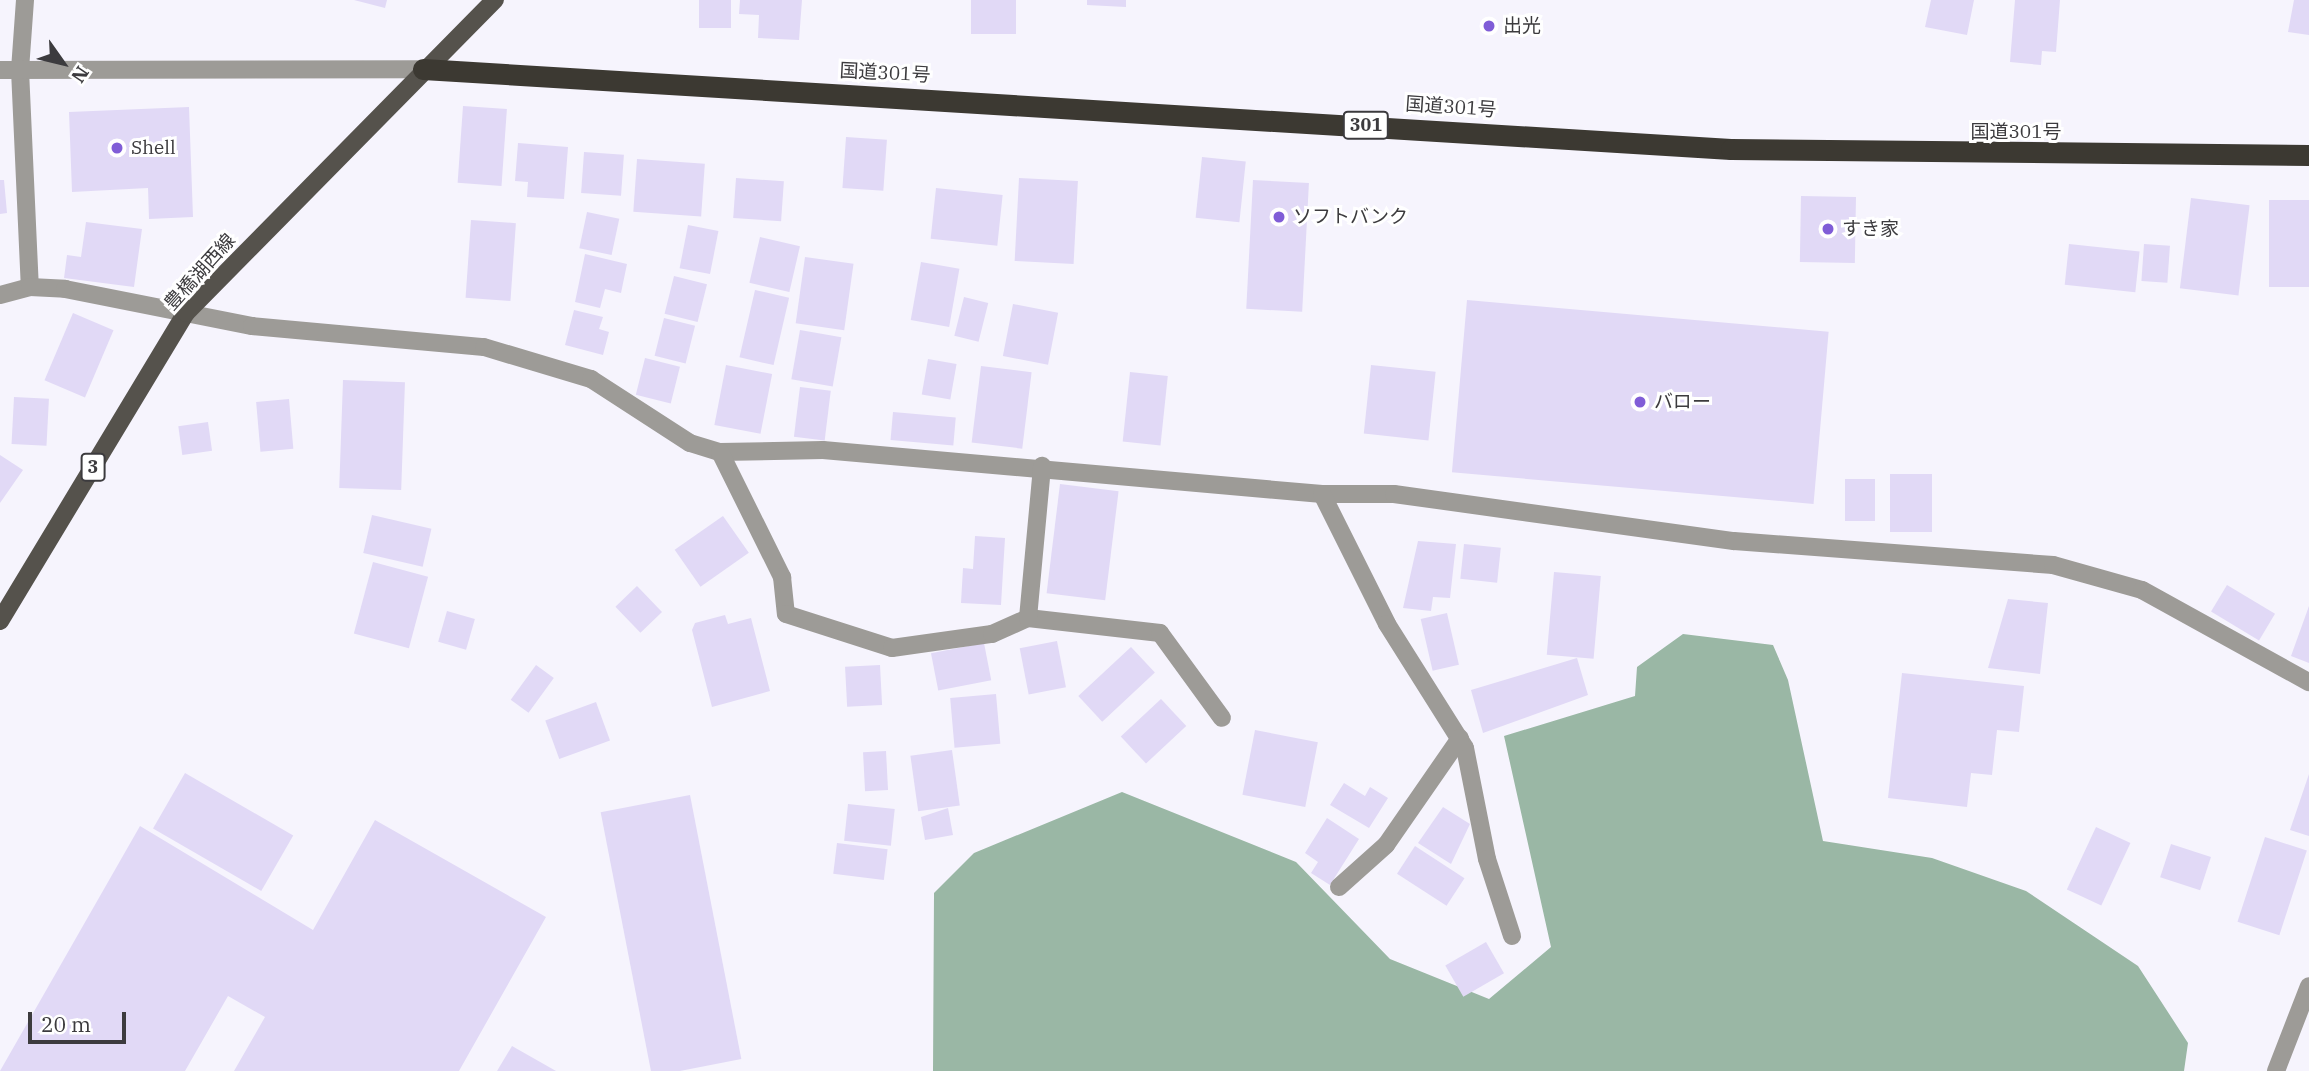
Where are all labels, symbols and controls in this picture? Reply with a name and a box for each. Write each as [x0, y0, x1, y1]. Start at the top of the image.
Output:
place label: 出光 [1503, 15, 1541, 37]
marker: 出光 [1481, 18, 1497, 34]
north arrow [28, 28, 98, 98]
street label: 国道301号 [839, 59, 931, 87]
text: N [66, 62, 95, 88]
street label: 国道301号 [1405, 92, 1497, 122]
road number: 301 [1342, 110, 1390, 140]
street label: 国道301号 [1970, 121, 2062, 143]
place label: Shell [131, 137, 176, 159]
marker: Shell [109, 140, 125, 156]
place label: ソフトバンク [1293, 206, 1407, 228]
marker: ソフトバンク [1271, 209, 1287, 225]
place label: すき家 [1842, 218, 1899, 240]
marker: すき家 [1820, 221, 1836, 237]
street label: 豊橋湖西線 [160, 229, 240, 315]
place label: バロー [1654, 391, 1711, 413]
marker: バロー [1632, 394, 1648, 410]
road number: 3 [79, 452, 107, 481]
scale bar [32, 998, 130, 1042]
text: 20 m [41, 1010, 91, 1038]

